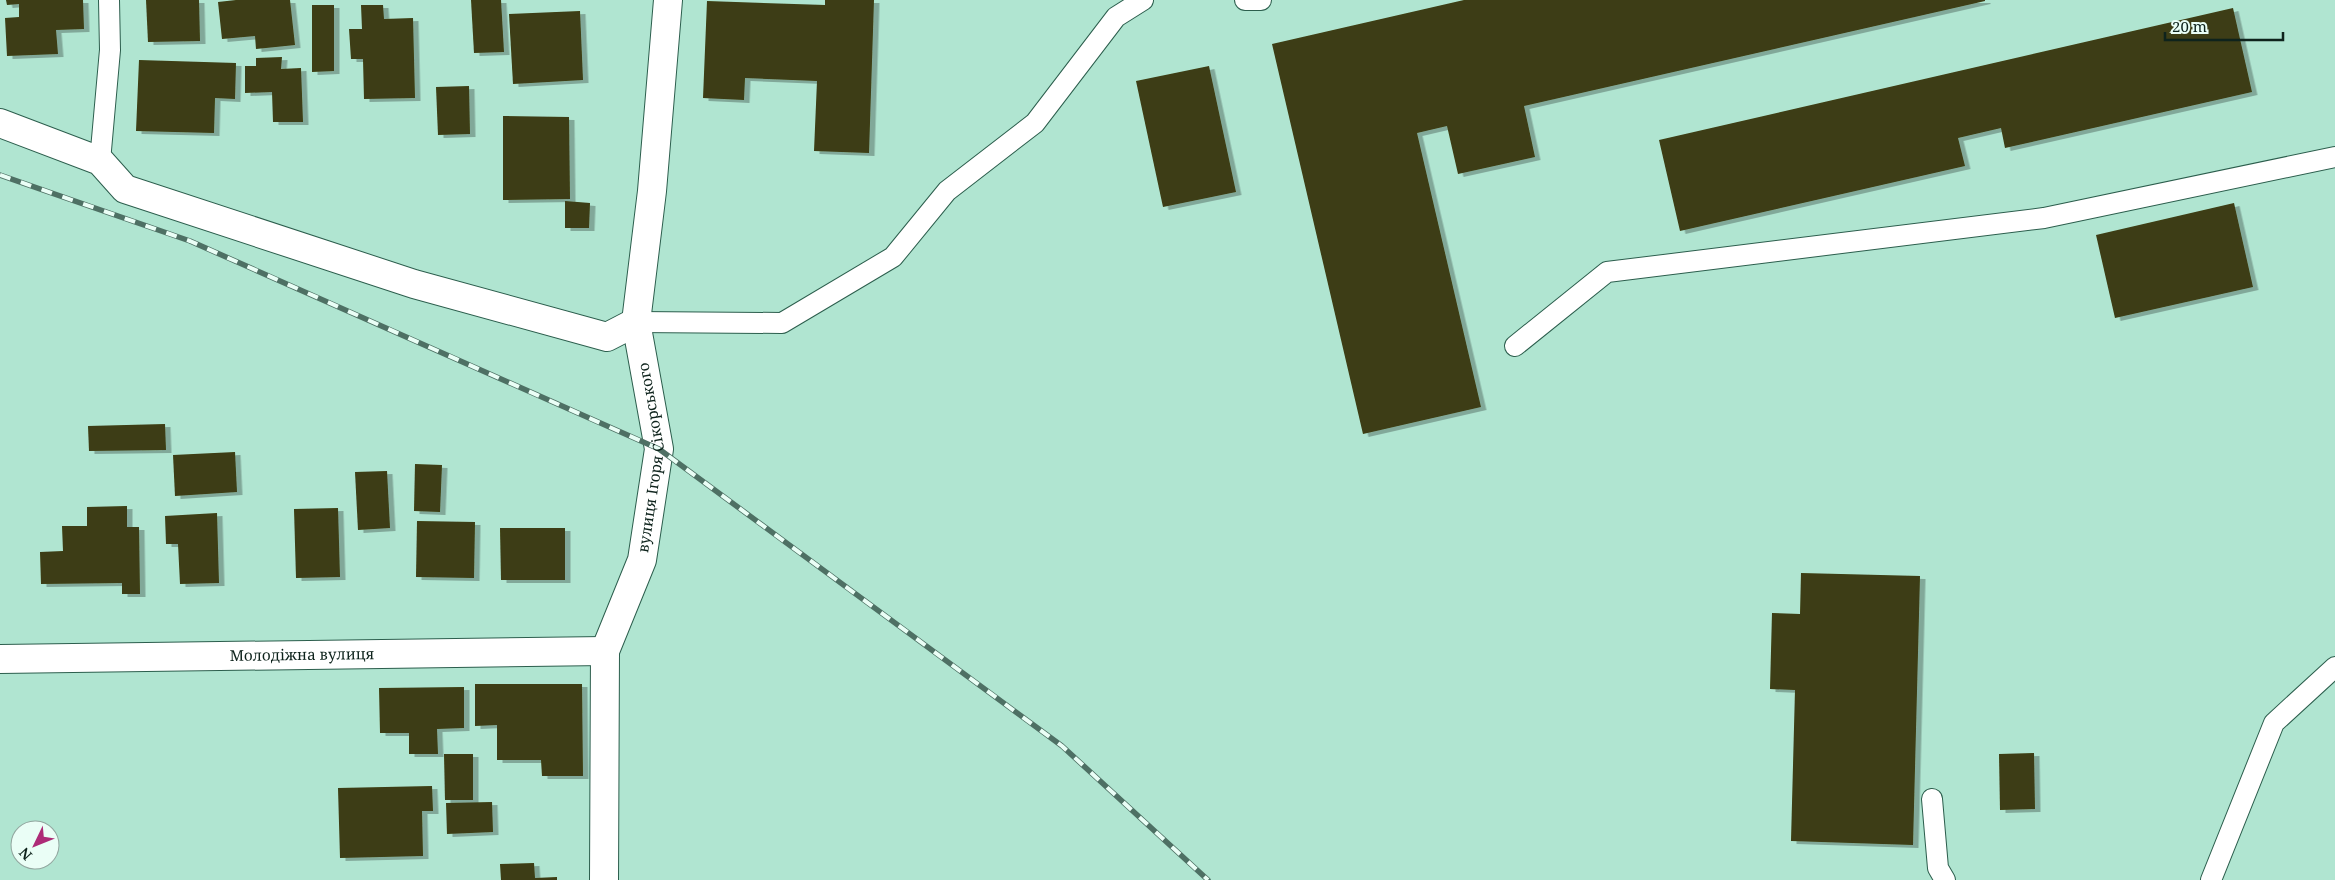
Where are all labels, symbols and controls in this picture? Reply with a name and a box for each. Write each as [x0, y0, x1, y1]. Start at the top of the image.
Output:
scale bar [2165, 10, 2282, 42]
text: 20 m [2172, 16, 2207, 36]
street label: вулиця Ігоря Сікорського [632, 361, 668, 554]
street label: Молодіжна вулиця [230, 643, 374, 665]
north arrow [10, 820, 60, 870]
text: N [14, 844, 36, 865]

